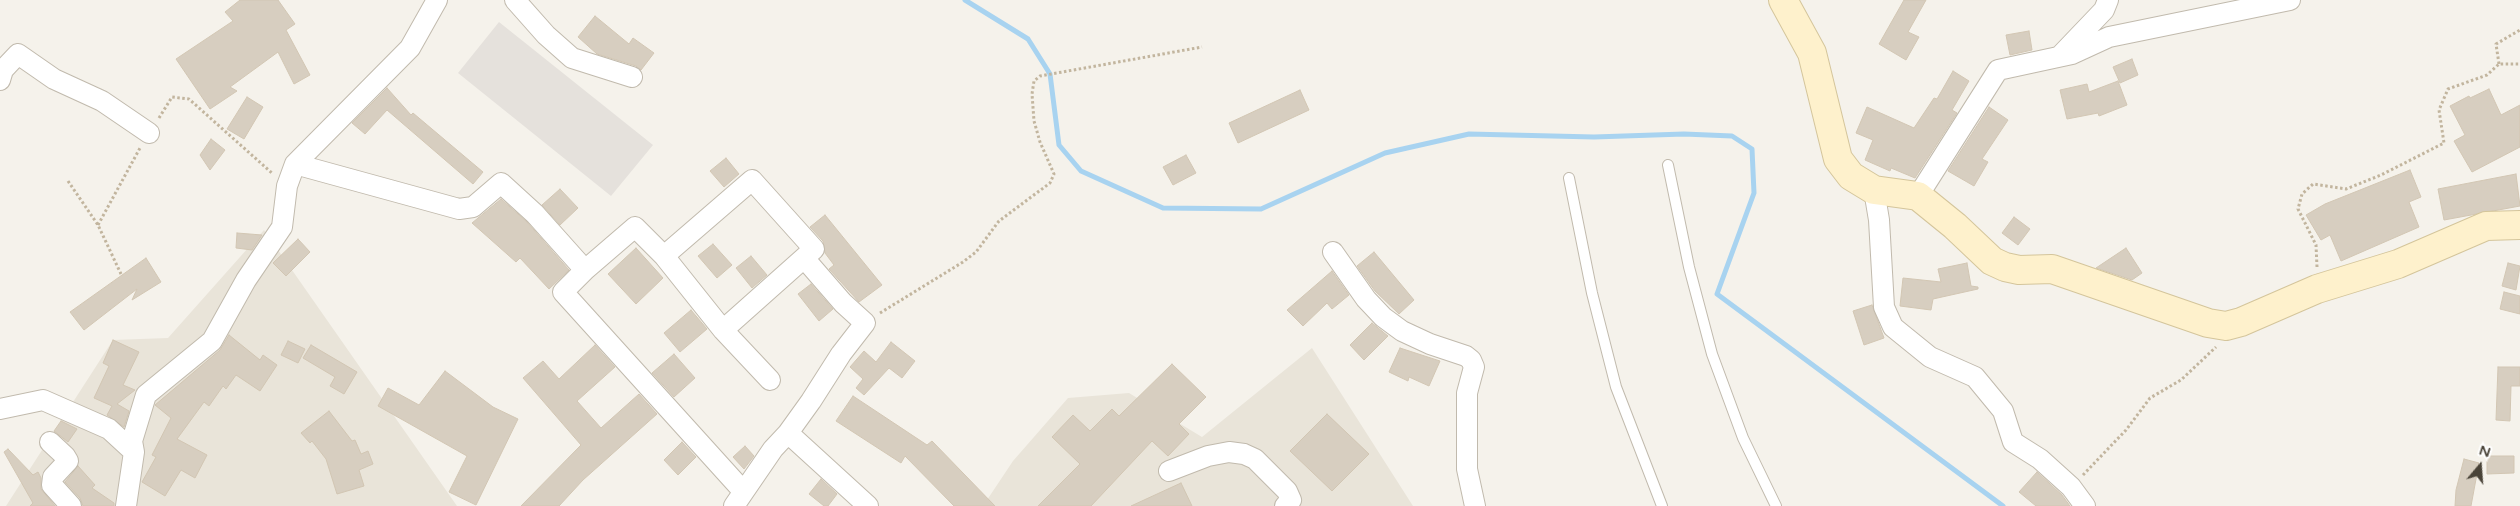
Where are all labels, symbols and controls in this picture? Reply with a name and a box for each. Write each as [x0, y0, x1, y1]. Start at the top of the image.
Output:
north arrow [2455, 441, 2505, 491]
text: N [2477, 441, 2493, 461]

